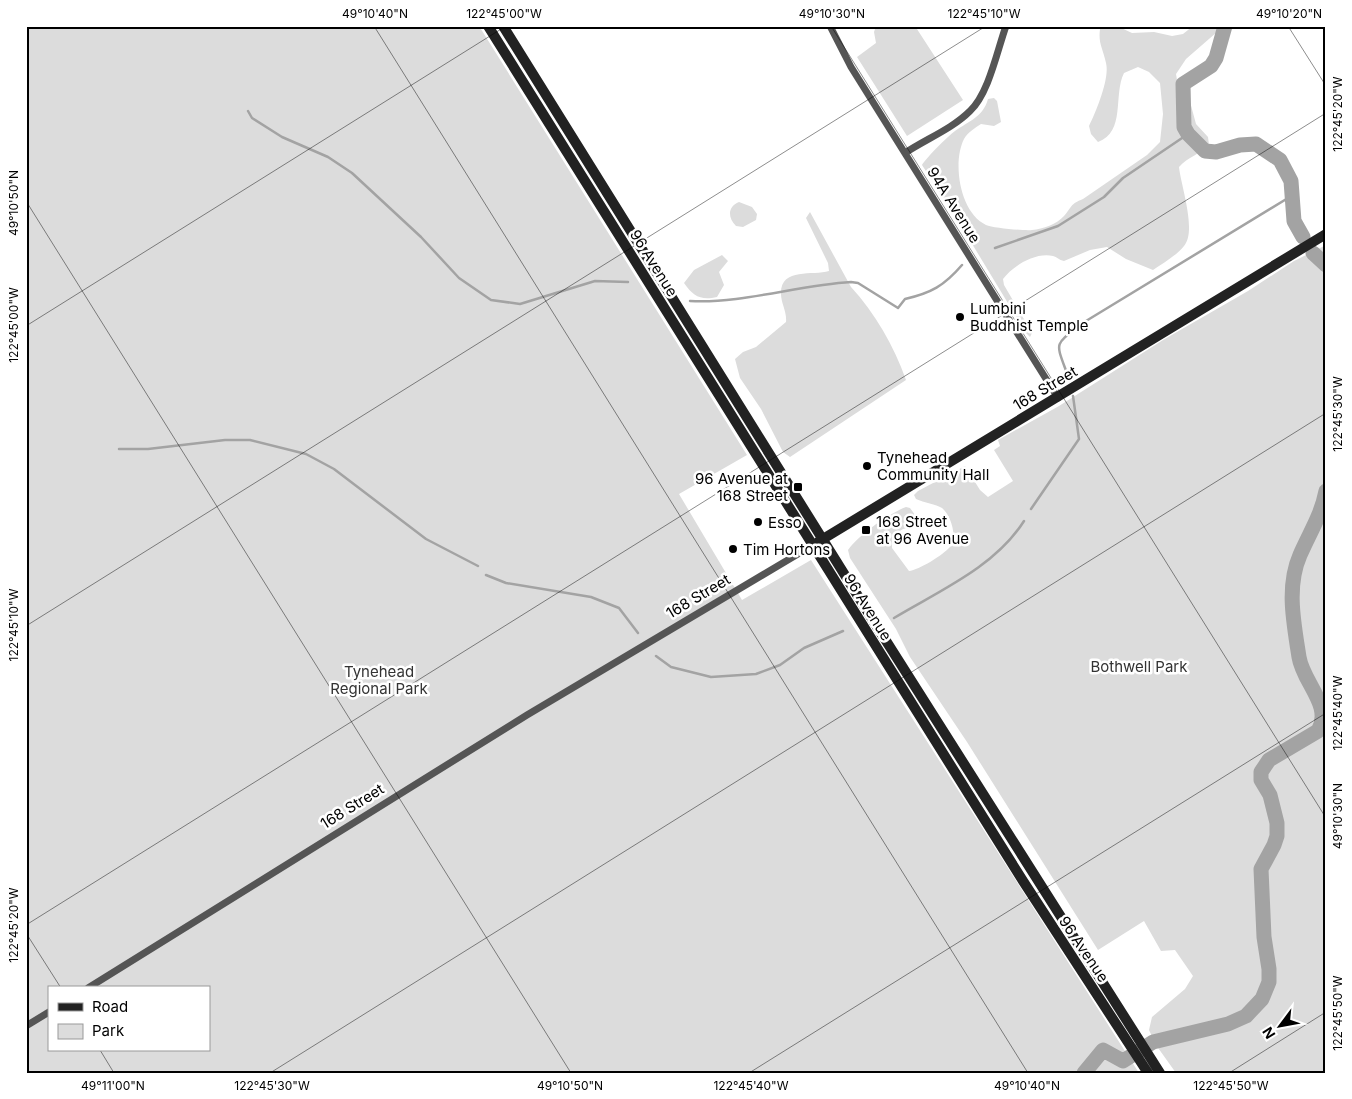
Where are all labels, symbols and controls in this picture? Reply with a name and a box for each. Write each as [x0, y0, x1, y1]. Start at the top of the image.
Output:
text: 49°10'40"N [342, 6, 408, 21]
text: 122°45'00"W [466, 6, 542, 21]
text: 49°10'30"N [799, 6, 865, 21]
text: 122°45'10"W [948, 6, 1021, 21]
text: 49°10'20"N [1256, 6, 1322, 21]
text: 122°45'20"W [1330, 76, 1345, 152]
street label: 94A Avenue [923, 163, 985, 247]
text: 49°10'50"N [6, 170, 21, 236]
street label: 96 Avenue [626, 226, 682, 300]
text: 122°45'00"W [6, 287, 21, 363]
place label: Lumbini Buddhist Temple [970, 299, 1089, 335]
marker: Lumbini Buddhist Temple [954, 311, 966, 323]
street label: 168 Street [1010, 361, 1080, 414]
text: 122°45'30"W [1330, 376, 1345, 452]
place label: Tynehead Community Hall [877, 448, 989, 484]
marker: Tynehead Community Hall [861, 460, 873, 472]
place label: 96 Avenue at 168 Street [695, 469, 788, 505]
marker: 96 Avenue at 168 Street [792, 481, 804, 493]
place label: 168 Street at 96 Avenue [876, 512, 969, 548]
place label: Esso [768, 513, 802, 532]
marker: Esso [752, 516, 764, 528]
marker: 168 Street at 96 Avenue [860, 524, 872, 536]
place label: Tim Hortons [743, 540, 830, 559]
marker: Tim Hortons [727, 543, 739, 555]
street label: 168 Street [663, 569, 733, 622]
street label: 96 Avenue [840, 570, 896, 644]
text: 122°45'10"W [6, 588, 21, 661]
park label: Bothwell Park [1091, 657, 1188, 676]
park label: Tynehead Regional Park [330, 662, 428, 698]
text: 122°45'40"W [1330, 675, 1345, 751]
street label: 168 Street [317, 779, 387, 833]
text: 49°10'30"N [1330, 783, 1345, 849]
text: 122°45'20"W [6, 887, 21, 963]
street label: 96 Avenue [1055, 912, 1113, 986]
text: 122°45'50"W [1330, 975, 1345, 1051]
legend [48, 986, 210, 1052]
text: Road [92, 997, 128, 1016]
north arrow [1254, 1002, 1304, 1052]
text: Park [92, 1021, 125, 1040]
text: N [1259, 1024, 1279, 1042]
text: 49°11'00"N [81, 1078, 145, 1093]
text: 122°45'30"W [234, 1078, 310, 1093]
text: 49°10'50"N [537, 1078, 603, 1093]
text: 122°45'40"W [713, 1078, 789, 1093]
text: 49°10'40"N [994, 1078, 1060, 1093]
text: 122°45'50"W [1193, 1078, 1269, 1093]

